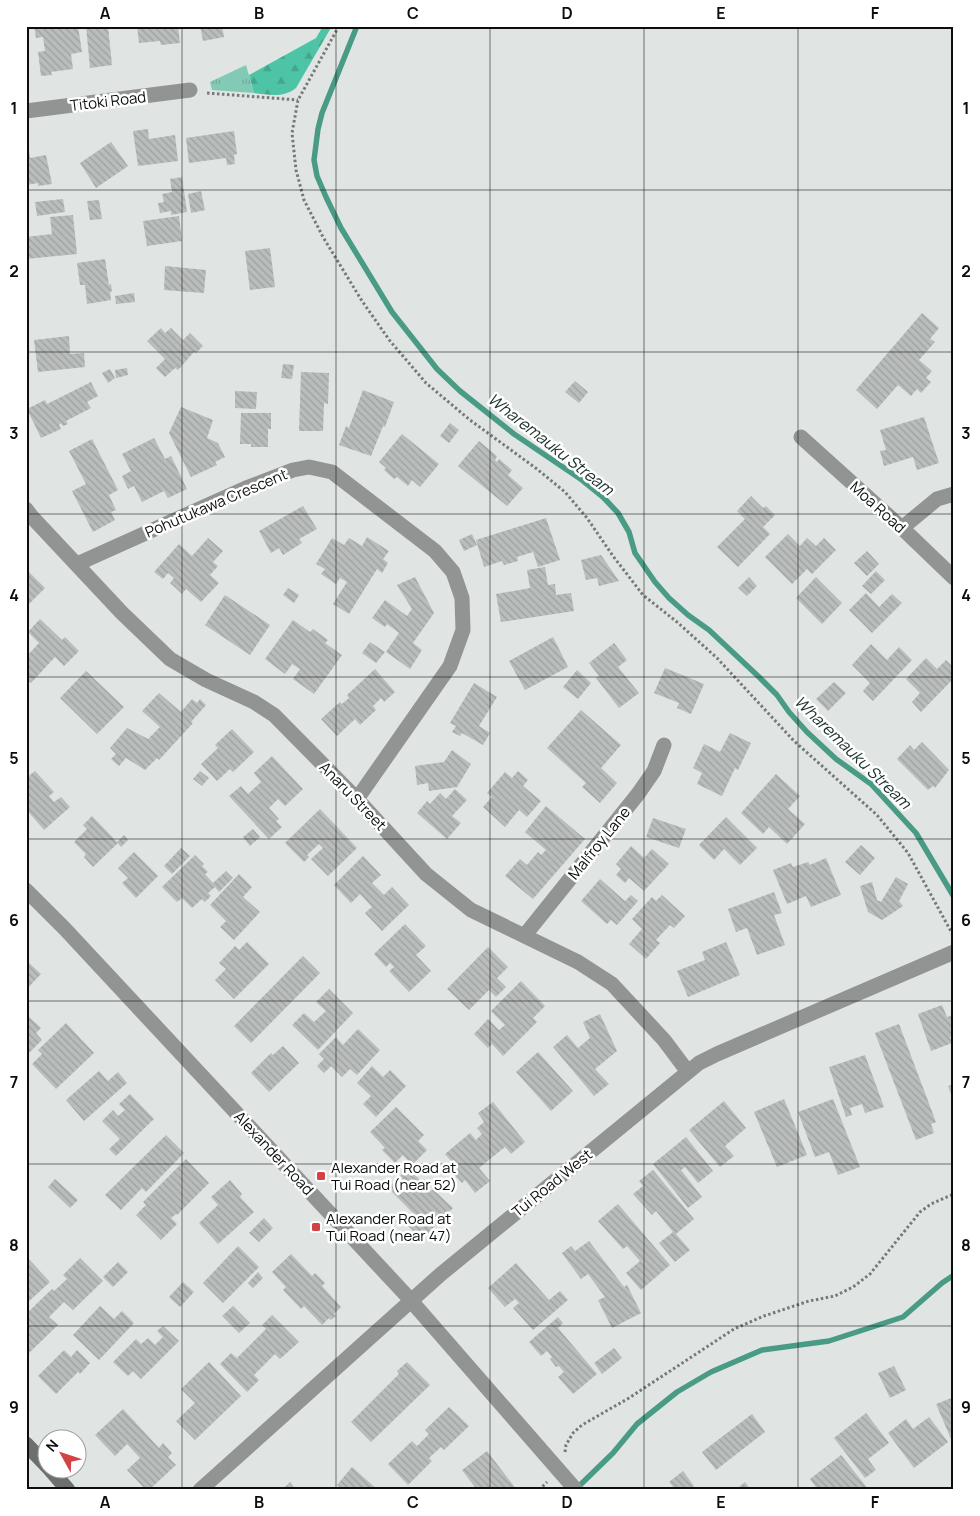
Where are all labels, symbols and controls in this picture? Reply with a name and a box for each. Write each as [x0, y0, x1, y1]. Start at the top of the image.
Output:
text: A [100, 2, 111, 24]
text: B [254, 2, 264, 24]
text: C [407, 2, 419, 24]
text: D [561, 2, 573, 24]
text: E [716, 2, 726, 24]
text: F [871, 2, 880, 24]
street label: Titoki Road [69, 86, 147, 116]
text: 1 [10, 97, 18, 119]
text: 1 [962, 97, 970, 119]
text: 2 [9, 260, 19, 282]
text: 2 [961, 260, 971, 282]
water label: Wharemauku Stream [483, 388, 620, 501]
text: 3 [9, 422, 19, 444]
text: 3 [961, 422, 971, 444]
street label: Pohutukawa Crescent [142, 464, 290, 542]
street label: Moa Road [846, 476, 910, 538]
text: 4 [9, 584, 19, 606]
text: 4 [961, 584, 971, 606]
water label: Wharemauku Stream [790, 691, 917, 814]
text: 5 [9, 747, 19, 769]
text: 5 [961, 747, 971, 769]
street label: Anaru Street [315, 757, 391, 835]
street label: Malfroy Lane [563, 802, 635, 884]
text: 6 [9, 909, 19, 931]
text: 6 [961, 909, 971, 931]
text: 7 [10, 1071, 18, 1093]
text: 7 [962, 1071, 970, 1093]
street label: Alexander Road [230, 1106, 318, 1200]
street label: Tui Road West [507, 1144, 597, 1222]
place label: Alexander Road at Tui Road (near 52) [331, 1157, 457, 1195]
marker: Alexander Road at Tui Road (near 52) [315, 1170, 327, 1182]
place label: Alexander Road at Tui Road (near 47) [326, 1208, 452, 1246]
marker: Alexander Road at Tui Road (near 47) [310, 1221, 322, 1233]
text: 8 [9, 1234, 19, 1256]
text: 8 [961, 1234, 971, 1256]
text: 9 [9, 1396, 19, 1418]
text: 9 [961, 1396, 971, 1418]
north arrow [38, 1428, 88, 1478]
text: N [41, 1435, 62, 1455]
text: A [100, 1491, 111, 1513]
text: B [254, 1491, 264, 1513]
text: C [407, 1491, 419, 1513]
text: D [561, 1491, 573, 1513]
text: E [716, 1491, 726, 1513]
text: F [871, 1491, 880, 1513]

